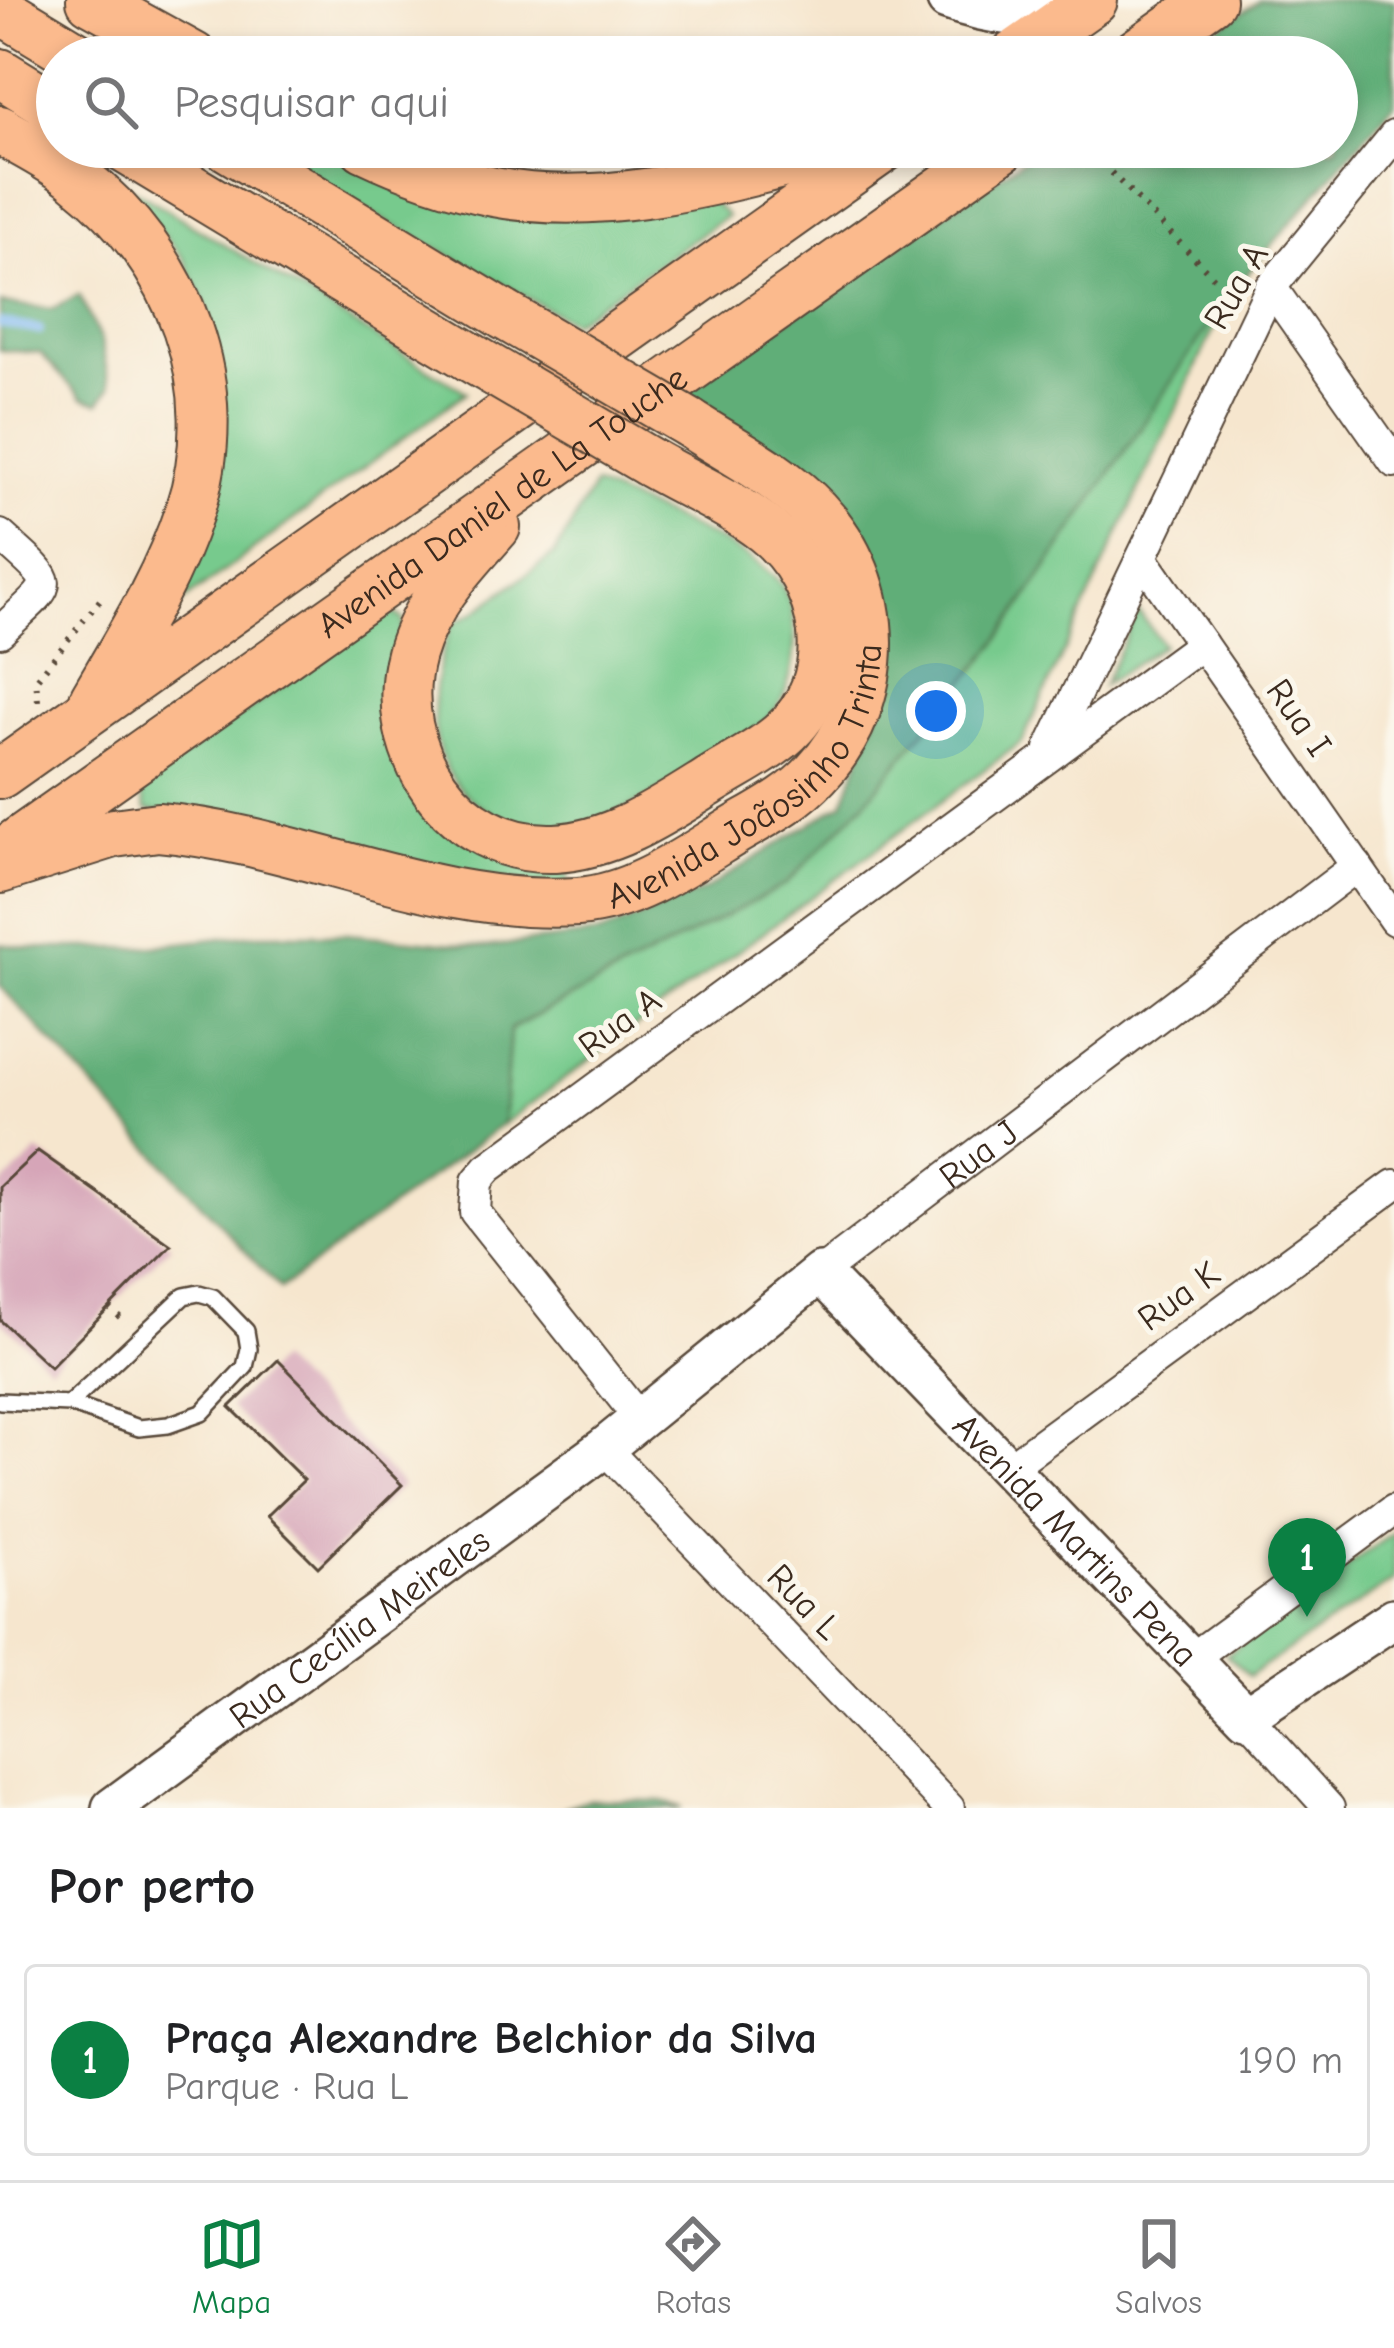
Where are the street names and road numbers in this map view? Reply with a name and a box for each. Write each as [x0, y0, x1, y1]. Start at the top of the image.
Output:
street label: Rua A [1196, 237, 1277, 337]
street label: Avenida Daniel de La Touche [310, 358, 695, 647]
street label: Avenida Joãosinho Trinta [602, 643, 890, 918]
street label: Rua I [1258, 671, 1340, 764]
street label: Rua A [571, 980, 669, 1067]
street label: Rua J [932, 1112, 1026, 1197]
street label: Rua K [1130, 1253, 1228, 1339]
street label: Avenida Martins Pena [944, 1405, 1206, 1675]
street label: Rua Cecília Meireles [222, 1520, 498, 1737]
street label: Rua L [758, 1556, 849, 1648]

